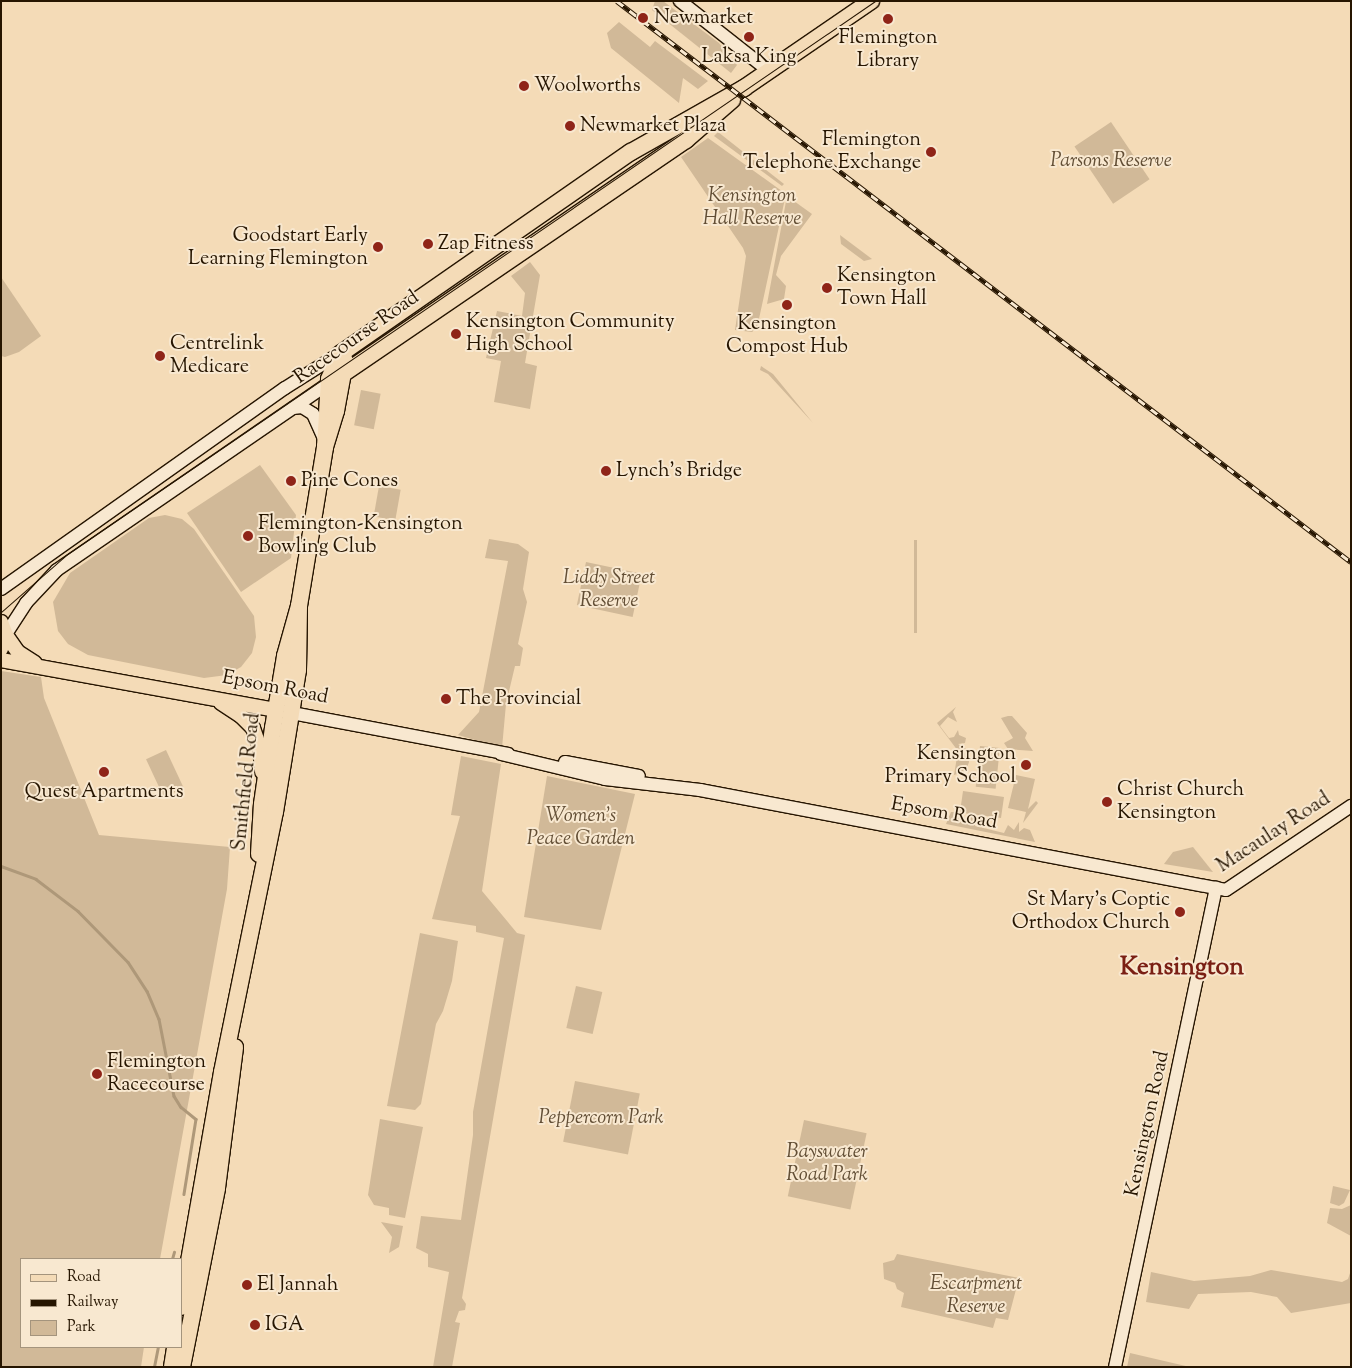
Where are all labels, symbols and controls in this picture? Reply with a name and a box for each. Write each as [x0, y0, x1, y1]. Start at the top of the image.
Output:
place label: Newmarket [654, 6, 753, 30]
marker: Newmarket [636, 11, 650, 25]
marker: Flemington Library [882, 13, 894, 25]
place label: Flemington Library [839, 27, 937, 74]
marker: Laksa King [743, 31, 755, 43]
place label: Laksa King [701, 45, 797, 69]
place label: Woolworths [534, 74, 641, 98]
marker: Woolworths [518, 80, 530, 92]
place label: Newmarket Plaza [580, 114, 726, 138]
marker: Newmarket Plaza [564, 120, 576, 132]
place label: Flemington Telephone Exchange [743, 128, 921, 175]
marker: Flemington Telephone Exchange [925, 146, 937, 158]
park label: Parsons Reserve [1050, 149, 1172, 173]
park label: Kensington Hall Reserve [703, 184, 801, 231]
place label: Goodstart Early Learning Flemington [188, 224, 368, 271]
place label: Zap Fitness [438, 232, 533, 256]
marker: Zap Fitness [422, 238, 434, 250]
marker: Goodstart Early Learning Flemington [372, 241, 384, 253]
place label: Kensington Town Hall [837, 264, 936, 311]
marker: Kensington Town Hall [821, 282, 833, 294]
street label: Racecourse Road [290, 286, 424, 390]
marker: Kensington Compost Hub [781, 299, 793, 311]
place label: Kensington Community High School [466, 310, 675, 357]
place label: Kensington Compost Hub [726, 313, 848, 360]
marker: Kensington Community High School [450, 328, 462, 340]
place label: Centrelink Medicare [170, 332, 264, 379]
marker: Centrelink Medicare [154, 350, 166, 362]
place label: Lynch's Bridge [616, 459, 742, 483]
marker: Lynch's Bridge [600, 465, 612, 477]
place label: Pine Cones [301, 469, 398, 493]
marker: Pine Cones [285, 475, 297, 487]
place label: Flemington-Kensington Bowling Club [258, 512, 463, 559]
marker: Flemington-Kensington Bowling Club [242, 530, 254, 542]
park label: Liddy Street Reserve [563, 566, 655, 613]
street label: Epsom Road [220, 666, 330, 710]
place label: The Provincial [456, 687, 581, 711]
marker: The Provincial [440, 693, 452, 705]
street label: Smithfield Road [228, 712, 266, 852]
place label: Kensington Primary School [885, 742, 1016, 789]
marker: Kensington Primary School [1020, 759, 1032, 771]
marker: Quest Apartments [98, 766, 110, 778]
place label: Christ Church Kensington [1117, 778, 1244, 825]
place label: Quest Apartments [25, 780, 183, 804]
street label: Macaulay Road [1213, 787, 1335, 879]
street label: Epsom Road [889, 793, 999, 835]
marker: Christ Church Kensington [1101, 796, 1113, 808]
park label: Women's Peace Garden [527, 805, 635, 852]
place label: St Mary's Coptic Orthodox Church [1012, 888, 1170, 935]
marker: St Mary's Coptic Orthodox Church [1174, 906, 1186, 918]
district label: Kensington [1120, 953, 1244, 983]
street label: Kensington Road [1121, 1049, 1175, 1199]
place label: Flemington Racecourse [107, 1050, 206, 1097]
marker: Flemington Racecourse [91, 1068, 103, 1080]
park label: Peppercorn Park [539, 1106, 663, 1130]
park label: Bayswater Road Park [786, 1141, 868, 1188]
legend [20, 1258, 182, 1348]
text: Road [67, 1267, 101, 1288]
place label: El Jannah [257, 1273, 339, 1297]
park label: Escarpment Reserve [930, 1273, 1022, 1320]
marker: El Jannah [241, 1279, 253, 1291]
text: Railway [67, 1292, 118, 1313]
place label: IGA [265, 1313, 304, 1337]
text: Park [67, 1317, 96, 1338]
marker: IGA [249, 1319, 261, 1331]

